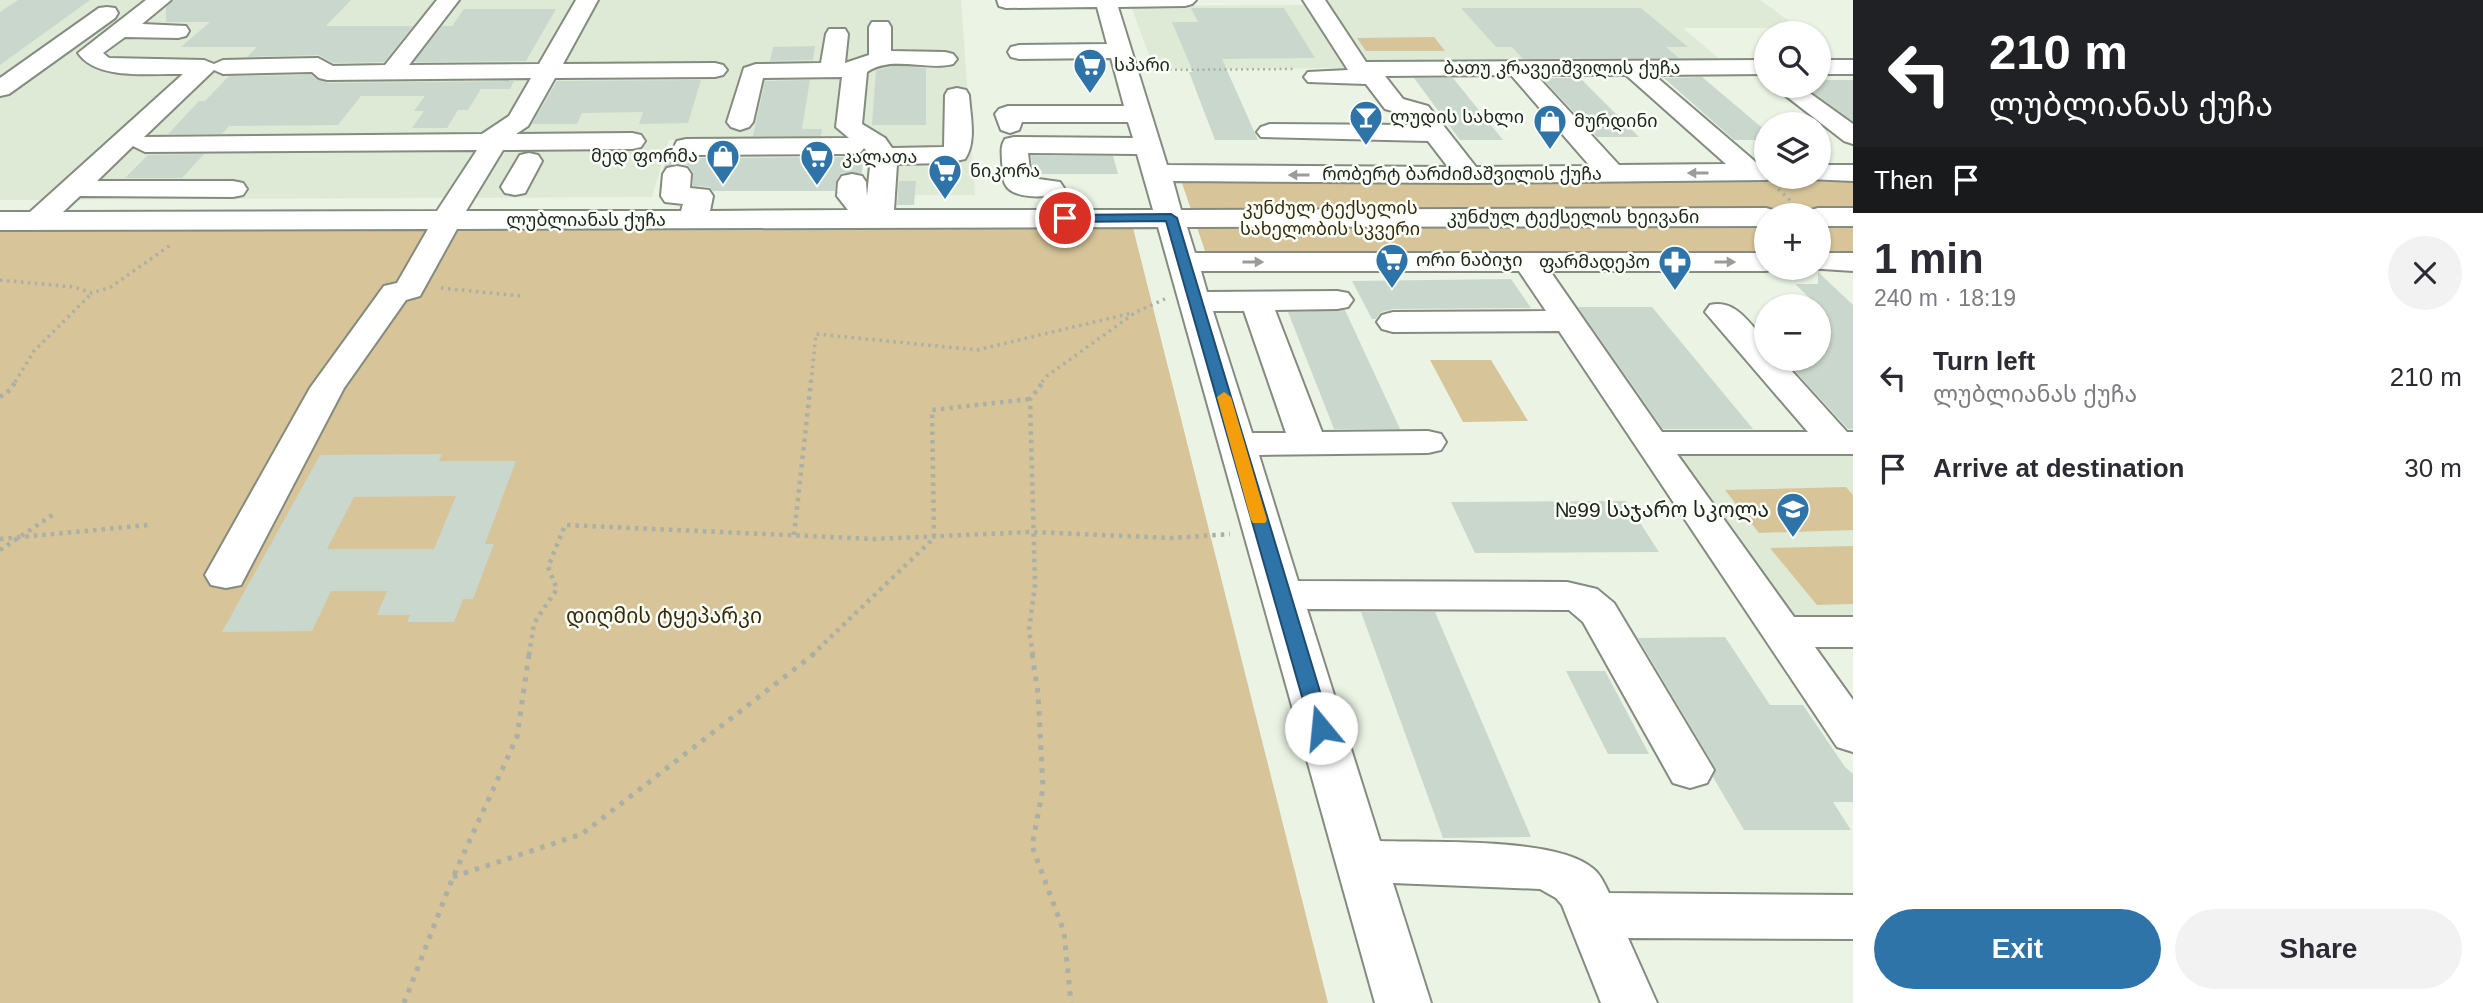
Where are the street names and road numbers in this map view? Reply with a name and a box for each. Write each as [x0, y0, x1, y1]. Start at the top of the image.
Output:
street label: ბათუ კრავეიშვილის ქუჩა [1444, 58, 1680, 79]
street label: რობერტ ბარძიმაშვილის ქუჩა [1322, 164, 1602, 185]
street label: კუნძულ ტექსელის ხეივანი [1447, 207, 1699, 228]
street label: ლუბლიანას ქუჩა [506, 210, 666, 231]

